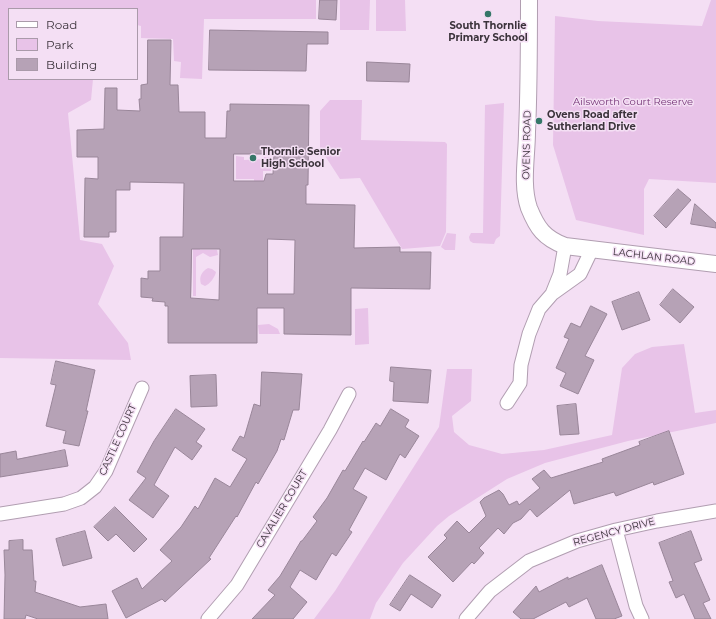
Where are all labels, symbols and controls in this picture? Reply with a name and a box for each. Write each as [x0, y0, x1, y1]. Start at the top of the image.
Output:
legend [8, 8, 138, 80]
marker: South Thornlie Primary School [483, 9, 493, 19]
text: Road [46, 17, 77, 32]
place label: South Thornlie Primary School [448, 20, 528, 44]
text: Park [46, 37, 73, 52]
text: Building [46, 57, 97, 72]
park label: Ailsworth Court Reserve [573, 96, 693, 108]
place label: Ovens Road after Sutherland Drive [547, 109, 637, 132]
street label: OVENS ROAD [520, 110, 534, 180]
marker: Ovens Road after Sutherland Drive [534, 116, 544, 126]
place label: Thornlie Senior High School [261, 146, 340, 170]
marker: Thornlie Senior High School [248, 153, 258, 163]
street label: LACHLAN ROAD [612, 246, 696, 268]
street label: CASTLE COURT [97, 402, 139, 478]
street label: CAVALIER COURT [254, 468, 310, 550]
street label: REGENCY DRIVE [572, 515, 656, 549]

